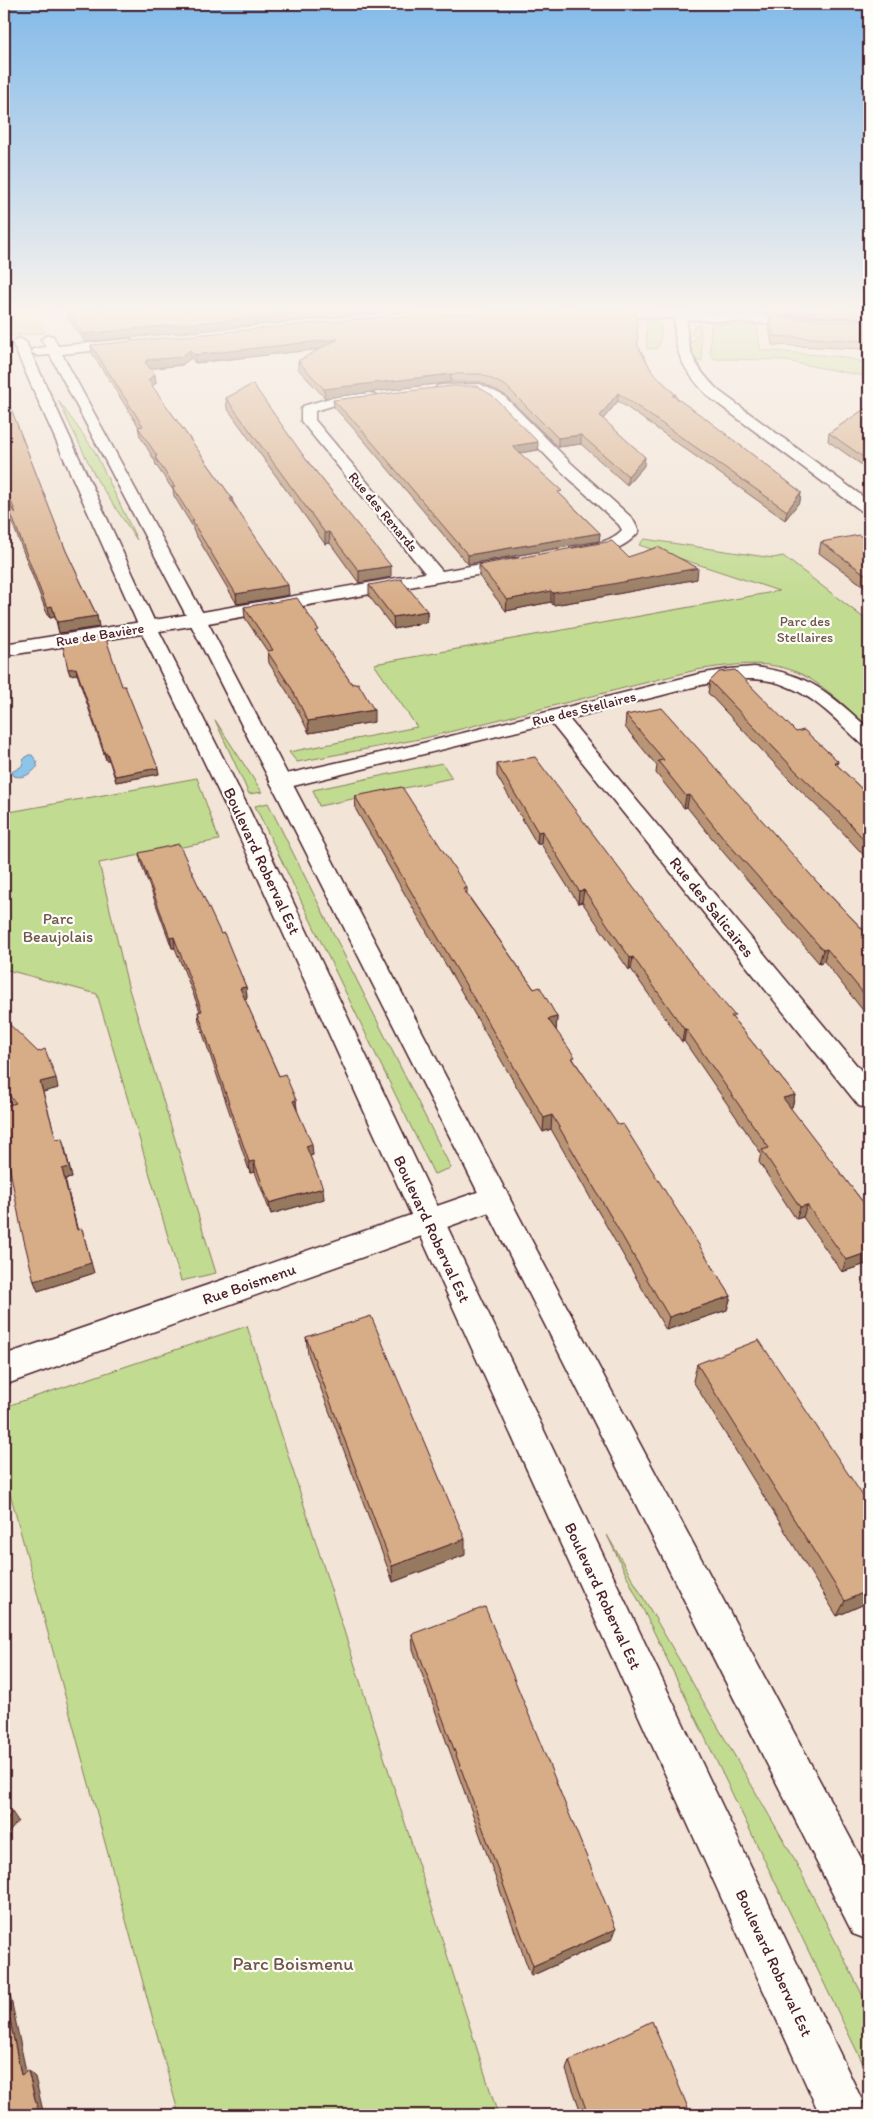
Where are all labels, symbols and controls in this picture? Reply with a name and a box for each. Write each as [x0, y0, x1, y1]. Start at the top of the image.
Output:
street label: Rue des Renards [345, 469, 421, 555]
park label: Parc des Stellaires [777, 613, 833, 646]
street label: Rue de Bavière [55, 620, 146, 650]
street label: Rue des Stellaires [530, 688, 638, 730]
street label: Boulevard Roberval Est [220, 784, 304, 938]
street label: Rue des Salicaires [666, 853, 758, 961]
park label: Parc Beaujolais [23, 909, 93, 946]
street label: Boulevard Roberval Est [390, 1152, 474, 1306]
street label: Rue Boismenu [200, 1259, 298, 1309]
street label: Boulevard Roberval Est [561, 1519, 645, 1673]
street label: Boulevard Roberval Est [732, 1886, 816, 2040]
park label: Parc Boismenu [232, 1952, 354, 1975]

